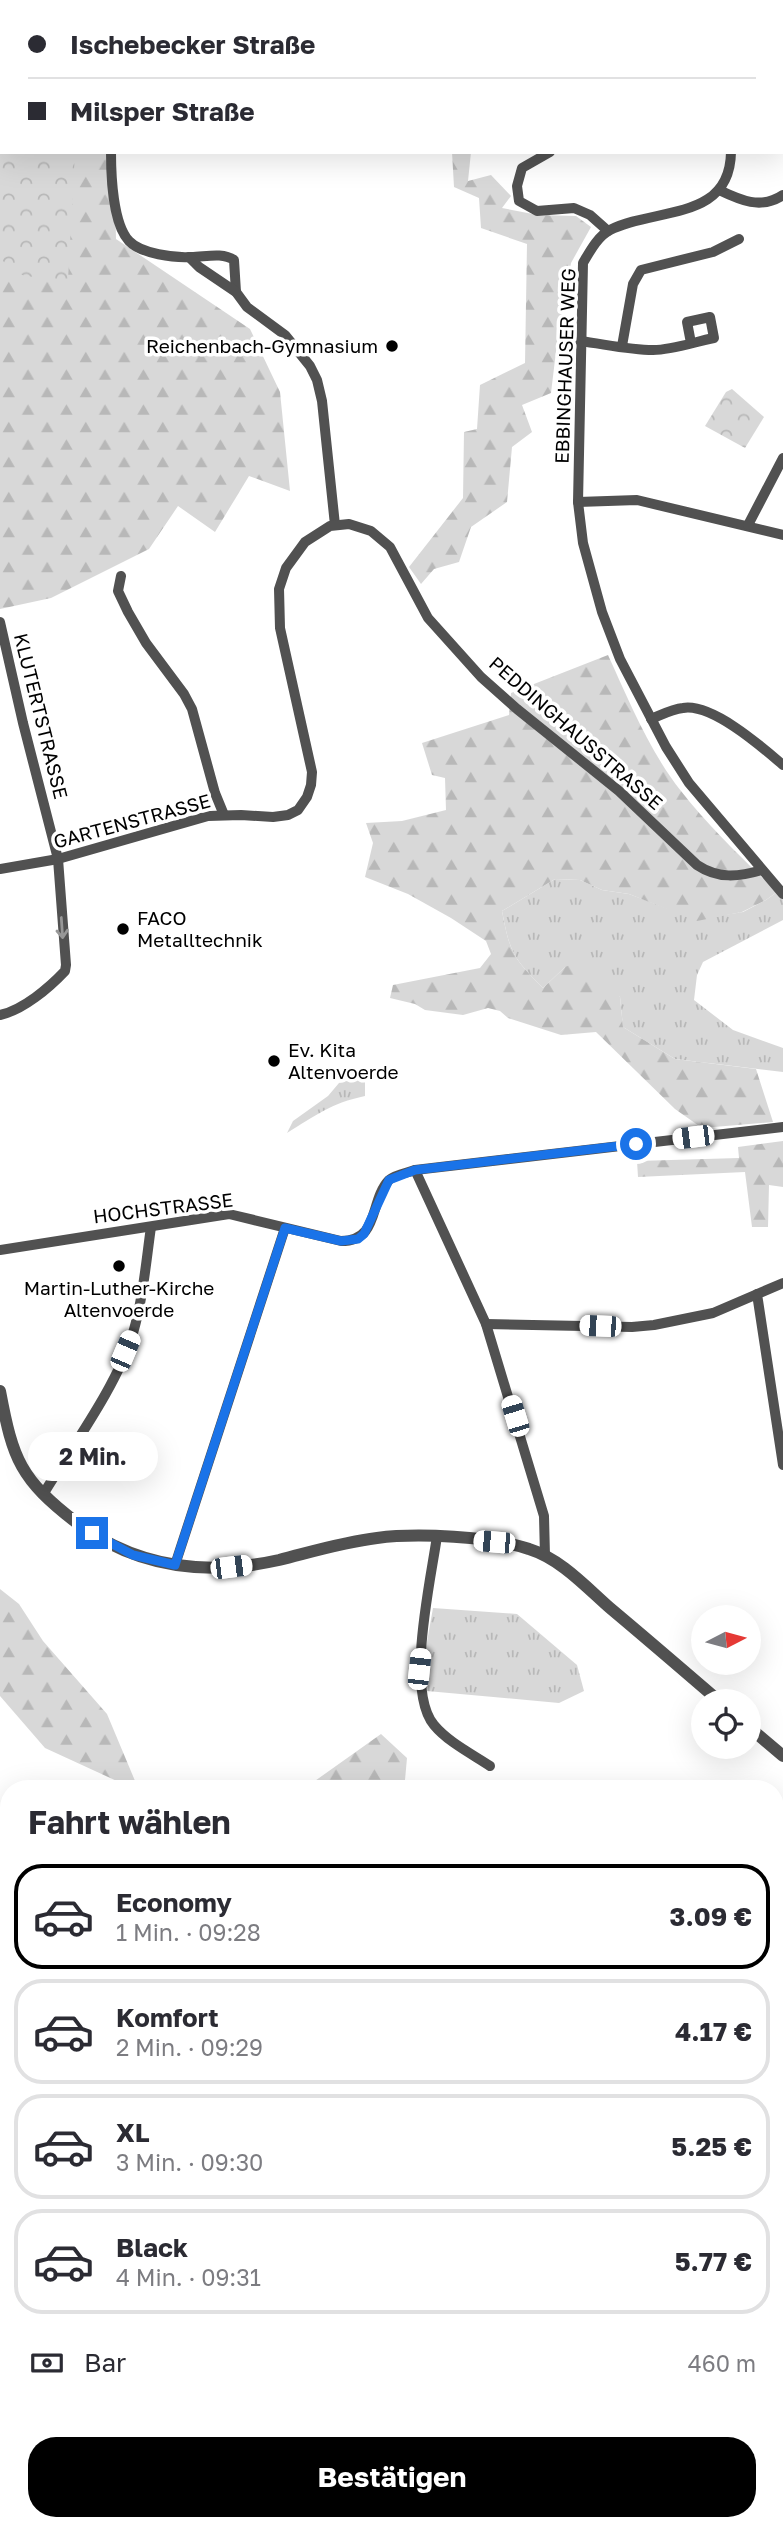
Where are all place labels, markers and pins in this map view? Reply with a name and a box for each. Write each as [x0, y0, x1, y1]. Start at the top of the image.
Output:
place label: Reichenbach-Gymnasium [146, 334, 378, 357]
marker: Reichenbach-Gymnasium [384, 338, 400, 354]
place label: FACO Metalltechnik [137, 906, 263, 951]
marker: FACO Metalltechnik [115, 921, 131, 937]
place label: Ev. Kita Altenvoerde [288, 1038, 399, 1083]
marker: Ev. Kita Altenvoerde [266, 1053, 282, 1069]
marker: Martin-Luther-Kirche Altenvoerde [111, 1258, 127, 1274]
place label: Martin-Luther-Kirche Altenvoerde [24, 1276, 214, 1321]

